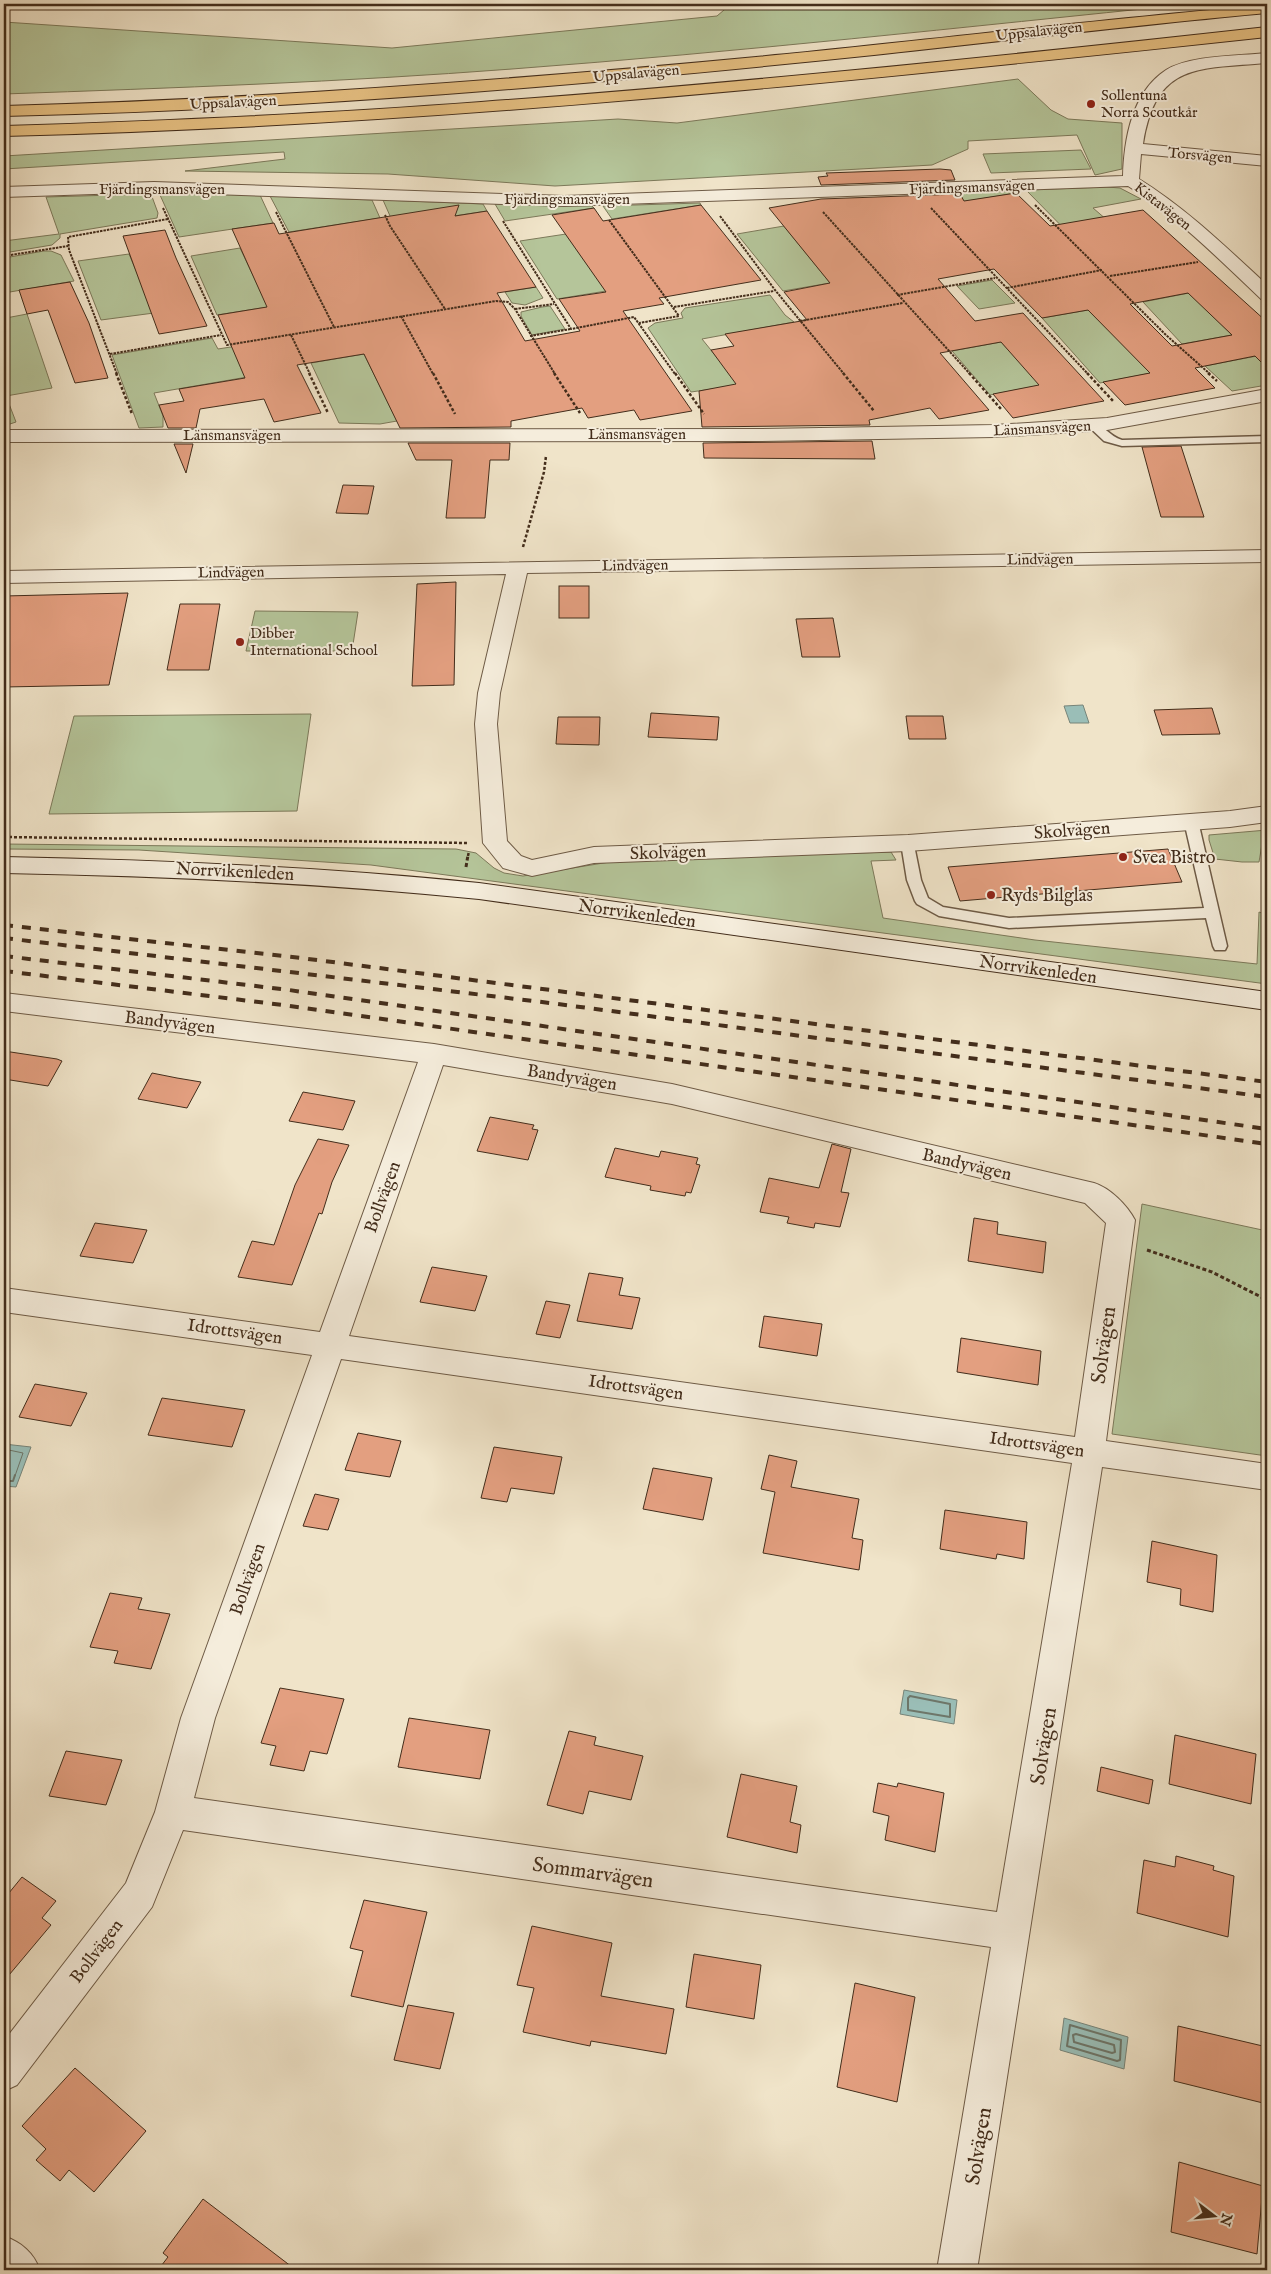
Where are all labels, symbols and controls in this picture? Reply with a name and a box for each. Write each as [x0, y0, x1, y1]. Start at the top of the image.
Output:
street label: Uppsalavägen [995, 18, 1083, 45]
street label: Uppsalavägen [592, 60, 680, 87]
place label: Sollentuna Norra Scoutkår [1101, 86, 1198, 122]
street label: Uppsalavägen [189, 91, 277, 114]
marker: Sollentuna Norra Scoutkår [1085, 98, 1097, 110]
street label: Torsvägen [1167, 143, 1233, 168]
street label: Fjärdingsmansvägen [909, 176, 1035, 199]
street label: Kistavägen [1130, 178, 1195, 235]
street label: Fjärdingsmansvägen [99, 180, 225, 199]
street label: Fjärdingsmansvägen [504, 190, 630, 209]
street label: Länsmansvägen [993, 416, 1091, 441]
street label: Länsmansvägen [588, 425, 686, 444]
street label: Länsmansvägen [183, 426, 281, 445]
street label: Lindvägen [1007, 549, 1074, 570]
street label: Lindvägen [602, 555, 669, 576]
street label: Lindvägen [198, 562, 265, 583]
place label: Dibber International School [250, 624, 379, 660]
marker: Dibber International School [234, 636, 246, 648]
street label: Skolvägen [1033, 817, 1111, 846]
street label: Skolvägen [629, 841, 707, 866]
place label: Svea Bistro [1133, 847, 1216, 870]
marker: Svea Bistro [1117, 851, 1129, 863]
street label: Norrvikenleden [175, 858, 295, 887]
place label: Ryds Bilglas [1001, 885, 1093, 908]
marker: Ryds Bilglas [985, 889, 997, 901]
street label: Norrvikenleden [576, 895, 698, 934]
street label: Norrvikenleden [977, 951, 1099, 990]
street label: Bandyvägen [123, 1007, 217, 1040]
street label: Bandyvägen [525, 1060, 619, 1097]
street label: Bandyvägen [920, 1144, 1014, 1187]
street label: Bollvägen [360, 1158, 407, 1236]
street label: Solvägen [1086, 1305, 1123, 1386]
street label: Idrottsvägen [186, 1314, 284, 1351]
street label: Idrottsvägen [587, 1370, 685, 1407]
street label: Idrottsvägen [988, 1427, 1086, 1464]
street label: Bollvägen [225, 1540, 272, 1618]
street label: Solvägen [1025, 1706, 1064, 1787]
street label: Sommarvägen [531, 1852, 655, 1895]
street label: Bollvägen [66, 1915, 129, 1989]
street label: Solvägen [960, 2106, 999, 2187]
north arrow [1188, 2192, 1238, 2242]
text: N [1215, 2210, 1236, 2228]

